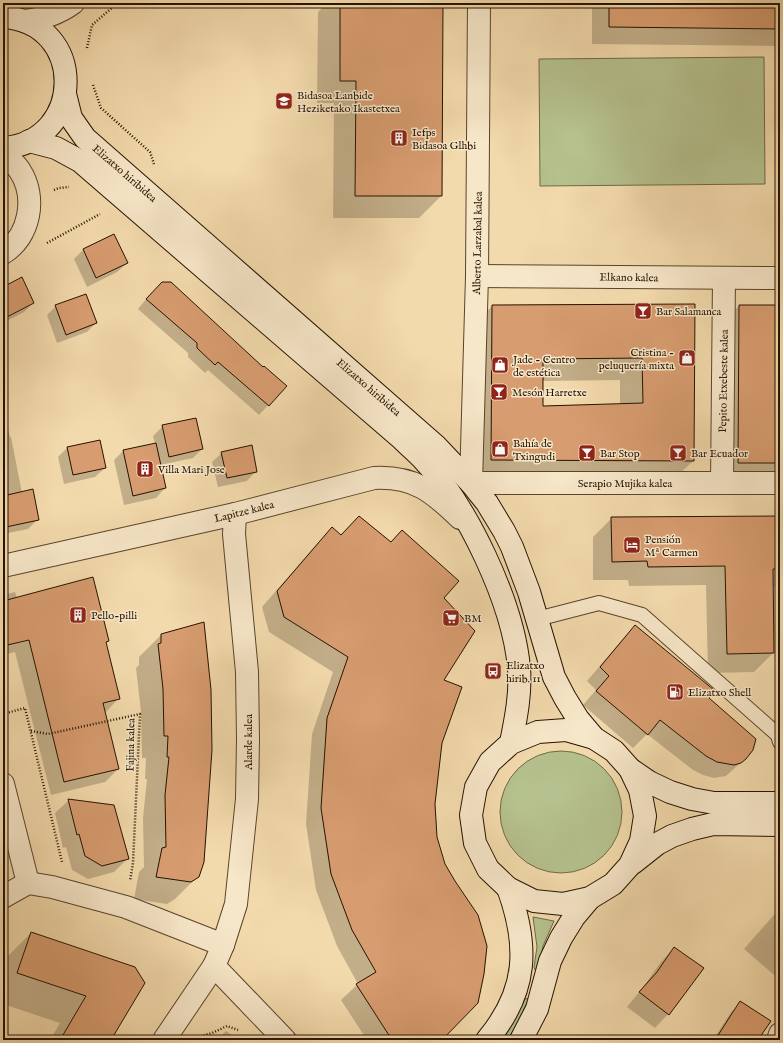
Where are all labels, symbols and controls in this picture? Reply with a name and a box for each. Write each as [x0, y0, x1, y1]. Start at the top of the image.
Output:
place label: Bidasoa Lanbide Heziketako Ikastetxea [297, 89, 400, 116]
school or university icon: Bidasoa Lanbide Heziketako Ikastetxea [274, 91, 294, 111]
place label: Iefps Bidasoa Glhbi [412, 126, 476, 153]
building icon: Iefps Bidasoa Glhbi [389, 128, 409, 148]
street label: Elizatxo hiribidea [89, 142, 160, 206]
street label: Alberto Larzabal kalea [470, 191, 486, 296]
street label: Elkano kalea [599, 270, 659, 286]
bar icon: Bar Salamanca [633, 301, 653, 321]
place label: Bar Salamanca [656, 305, 721, 319]
street label: Pepito Etxebeste kalea [716, 329, 732, 433]
place label: Cristina - peluquería mixta [599, 346, 674, 373]
shop icon: Cristina - peluquería mixta [677, 348, 697, 368]
place label: Jade - Centro de estética [511, 353, 575, 380]
shop icon: Jade - Centro de estética [490, 355, 510, 375]
street label: Elizatxo hiribidea [333, 356, 404, 420]
bar icon: Mesón Harretxe [489, 382, 509, 402]
place label: Mesón Harretxe [512, 386, 587, 400]
place label: Bahía de Txingudi [513, 437, 555, 464]
shop icon: Bahía de Txingudi [490, 439, 510, 459]
bar icon: Bar Stop [577, 443, 597, 463]
bar icon: Bar Ecuador [668, 443, 688, 463]
place label: Bar Stop [600, 447, 640, 461]
place label: Bar Ecuador [691, 447, 748, 461]
building icon: Villa Mari Jose [135, 459, 155, 479]
place label: Villa Mari Jose [157, 463, 225, 477]
street label: Serapio Mujika kalea [578, 477, 673, 491]
street label: Lapitze kalea [213, 498, 276, 526]
place label: Pensión Mª Carmen [645, 533, 698, 560]
hotel icon: Pensión Mª Carmen [622, 535, 642, 555]
building icon: Pello-pilli [68, 605, 88, 625]
supermarket icon: BM [441, 608, 461, 628]
place label: Pello-pilli [91, 609, 137, 623]
place label: BM [464, 612, 482, 626]
place label: Elizatxo hirib. 11 [506, 659, 544, 686]
bus stop icon: Elizatxo hirib. 11 [483, 661, 503, 681]
fuel station icon: Elizatxo Shell [665, 682, 685, 702]
place label: Elizatxo Shell [688, 686, 751, 700]
street label: Alarde kalea [242, 714, 256, 771]
street label: Fajina kalea [124, 718, 138, 772]

